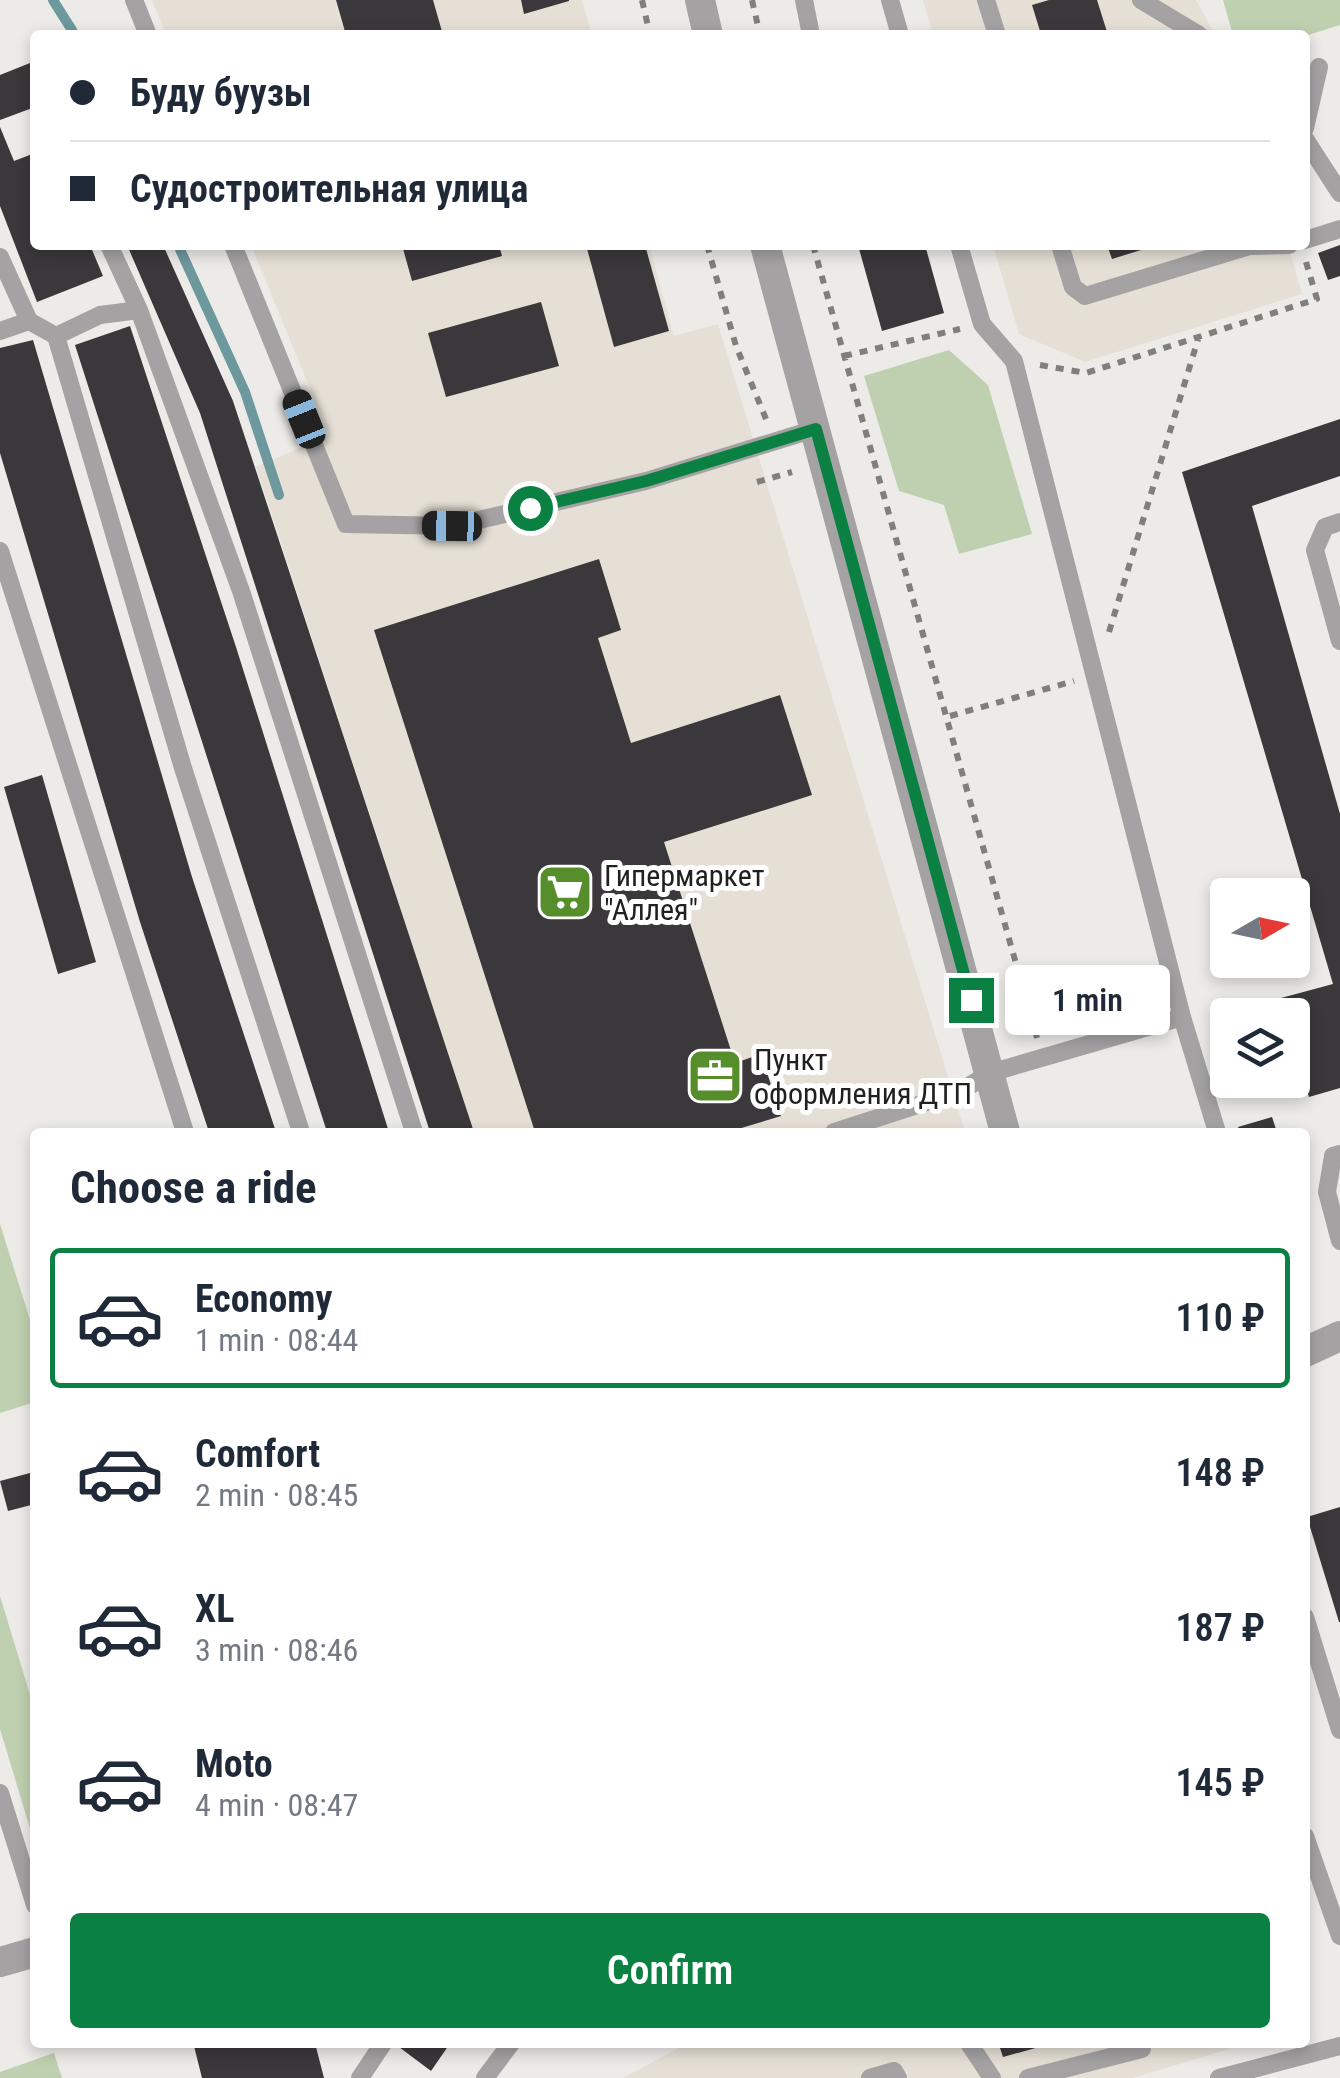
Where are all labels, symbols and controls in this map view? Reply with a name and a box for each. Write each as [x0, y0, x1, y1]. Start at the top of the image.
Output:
text: Буду буузы [130, 71, 312, 115]
text: Судостроительная улица [130, 167, 528, 211]
car [279, 386, 329, 452]
route start [508, 486, 553, 531]
car [422, 510, 482, 542]
place label: Гипермаркет "Аллея" [604, 858, 764, 927]
supermarket icon: Гипермаркет "Аллея" [535, 862, 595, 922]
north arrow [1210, 878, 1310, 978]
map controls [1210, 878, 1310, 1098]
callout: 1 min [1006, 965, 1171, 1035]
route end [949, 978, 994, 1023]
text: 1 min [1052, 981, 1123, 1019]
button: layers [1210, 998, 1310, 1098]
place label: Пункт оформления ДТП [754, 1042, 972, 1111]
office icon: Пункт оформления ДТП [685, 1046, 745, 1106]
text: Choose a ride [70, 1161, 317, 1214]
icon: car [75, 1273, 165, 1363]
text: Economy [195, 1277, 332, 1321]
text: 110 ₽ [1175, 1296, 1265, 1340]
text: 1 min · 08:44 [195, 1321, 358, 1359]
icon: car [75, 1428, 165, 1518]
text: Comfort [195, 1432, 320, 1476]
text: 148 ₽ [1175, 1451, 1265, 1495]
text: 2 min · 08:45 [195, 1476, 358, 1514]
icon: car [75, 1583, 165, 1673]
text: XL [195, 1587, 234, 1631]
text: 187 ₽ [1175, 1606, 1265, 1650]
text: 3 min · 08:46 [195, 1631, 358, 1669]
icon: car [75, 1738, 165, 1828]
text: Moto [195, 1742, 273, 1786]
text: 145 ₽ [1175, 1761, 1265, 1805]
text: 4 min · 08:47 [195, 1786, 358, 1824]
button: Confirm [70, 1913, 1270, 2028]

